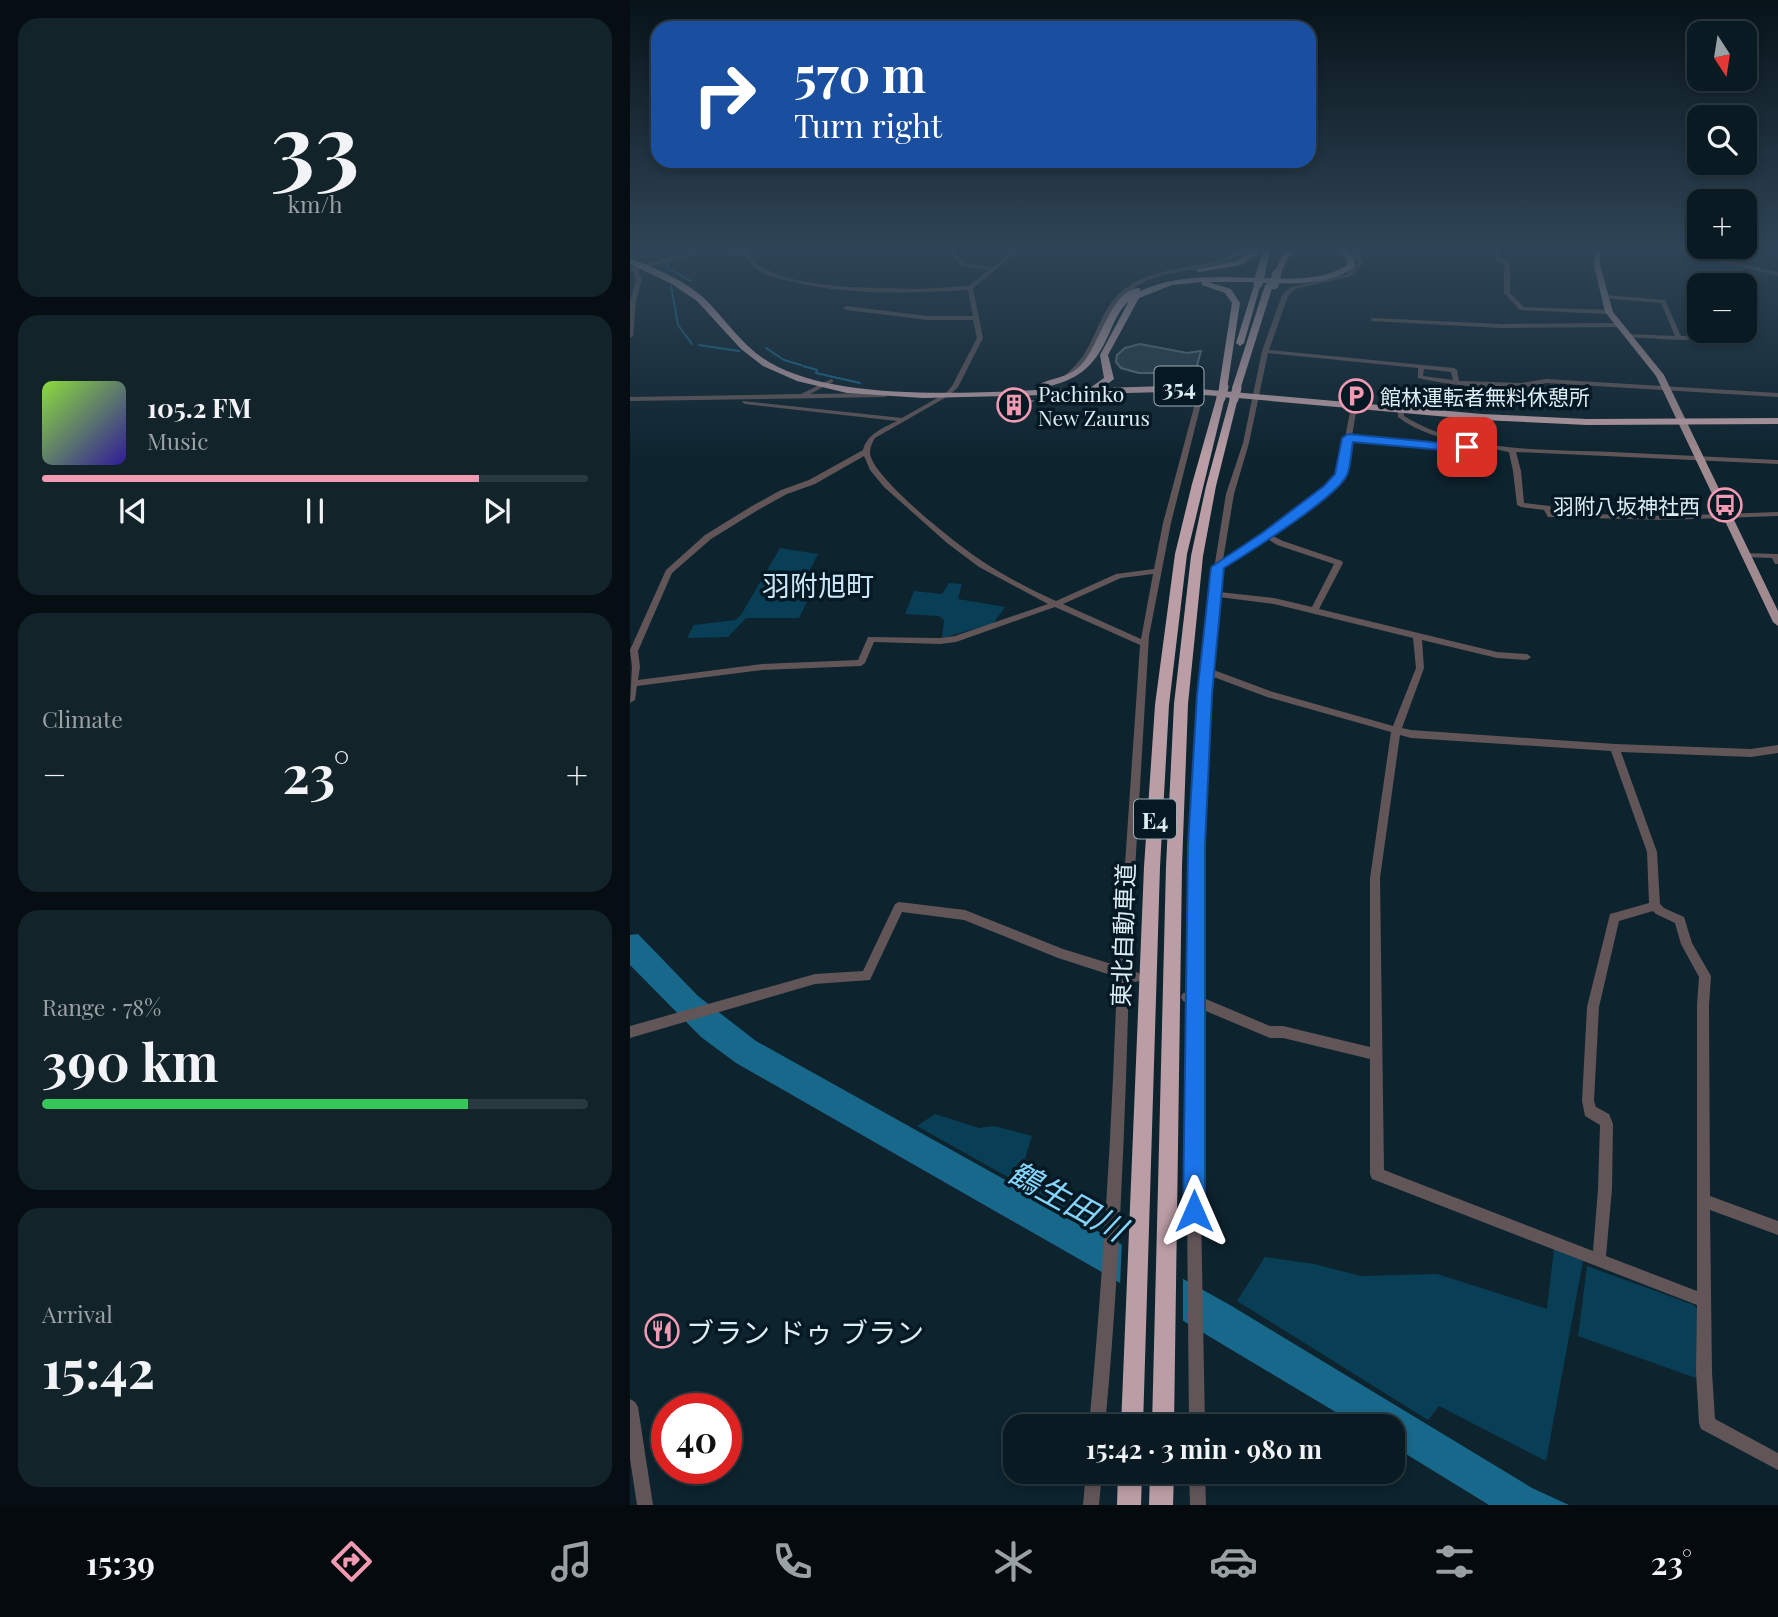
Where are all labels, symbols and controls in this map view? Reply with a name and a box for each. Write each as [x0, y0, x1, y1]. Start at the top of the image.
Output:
north arrow [1687, 21, 1757, 91]
map controls [1687, 21, 1757, 343]
text: 570 m [794, 40, 926, 105]
icon: right [679, 49, 770, 140]
text: 33 [271, 82, 359, 203]
text: Turn right [794, 103, 942, 146]
button: search [1687, 105, 1757, 175]
text: km/h [287, 188, 343, 219]
button: + [1687, 189, 1757, 259]
button: − [1687, 273, 1757, 343]
road number: 354 [1154, 366, 1204, 406]
parking icon: 館林運転者無料休憩所 [1337, 377, 1375, 415]
place label: Pachinko New Zaurus [1038, 379, 1150, 431]
place label: 館林運転者無料休憩所 [1380, 382, 1590, 410]
building icon: Pachinko New Zaurus [995, 386, 1033, 424]
text: 105.2 FM [147, 390, 252, 425]
pin [1437, 417, 1497, 477]
text: Music [147, 425, 208, 456]
icon: arrive [1448, 428, 1486, 466]
bus stop icon: 羽附八坂神社西 [1706, 486, 1744, 524]
place label: 羽附八坂神社西 [1553, 491, 1700, 519]
icon: previous [114, 492, 152, 530]
icon: pause [296, 492, 334, 530]
icon: next [478, 492, 516, 530]
district label: 羽附旭町 [762, 566, 874, 603]
text: Climate [42, 703, 123, 734]
text: 23° [283, 738, 350, 807]
text: − [42, 748, 67, 799]
text: + [566, 748, 588, 799]
road number: E4 [1134, 800, 1176, 838]
street label: 東北自動車道 [1103, 862, 1141, 1008]
text: Range · 78% [42, 991, 161, 1022]
text: 390 km [42, 1026, 219, 1095]
water label: 鶴生田川 [1002, 1149, 1137, 1250]
position arrow [1157, 1174, 1231, 1248]
text: Arrival [42, 1298, 113, 1329]
restaurant icon: ブラン ドゥ ブラン [643, 1312, 681, 1350]
place label: ブラン ドゥ ブラン [686, 1313, 924, 1350]
text: 15:42 [42, 1333, 155, 1402]
speed limit sign: 40 [651, 1393, 742, 1484]
text: 15:42 · 3 min · 980 m [1086, 1431, 1322, 1466]
icon: directions [327, 1537, 376, 1586]
icon: music [547, 1537, 596, 1586]
icon: phone [768, 1537, 817, 1586]
icon: climate [989, 1537, 1038, 1586]
icon: car [1209, 1537, 1258, 1586]
icon: filters [1430, 1537, 1479, 1586]
text: 15:39 [86, 1540, 155, 1583]
text: 23° [1651, 1540, 1692, 1583]

